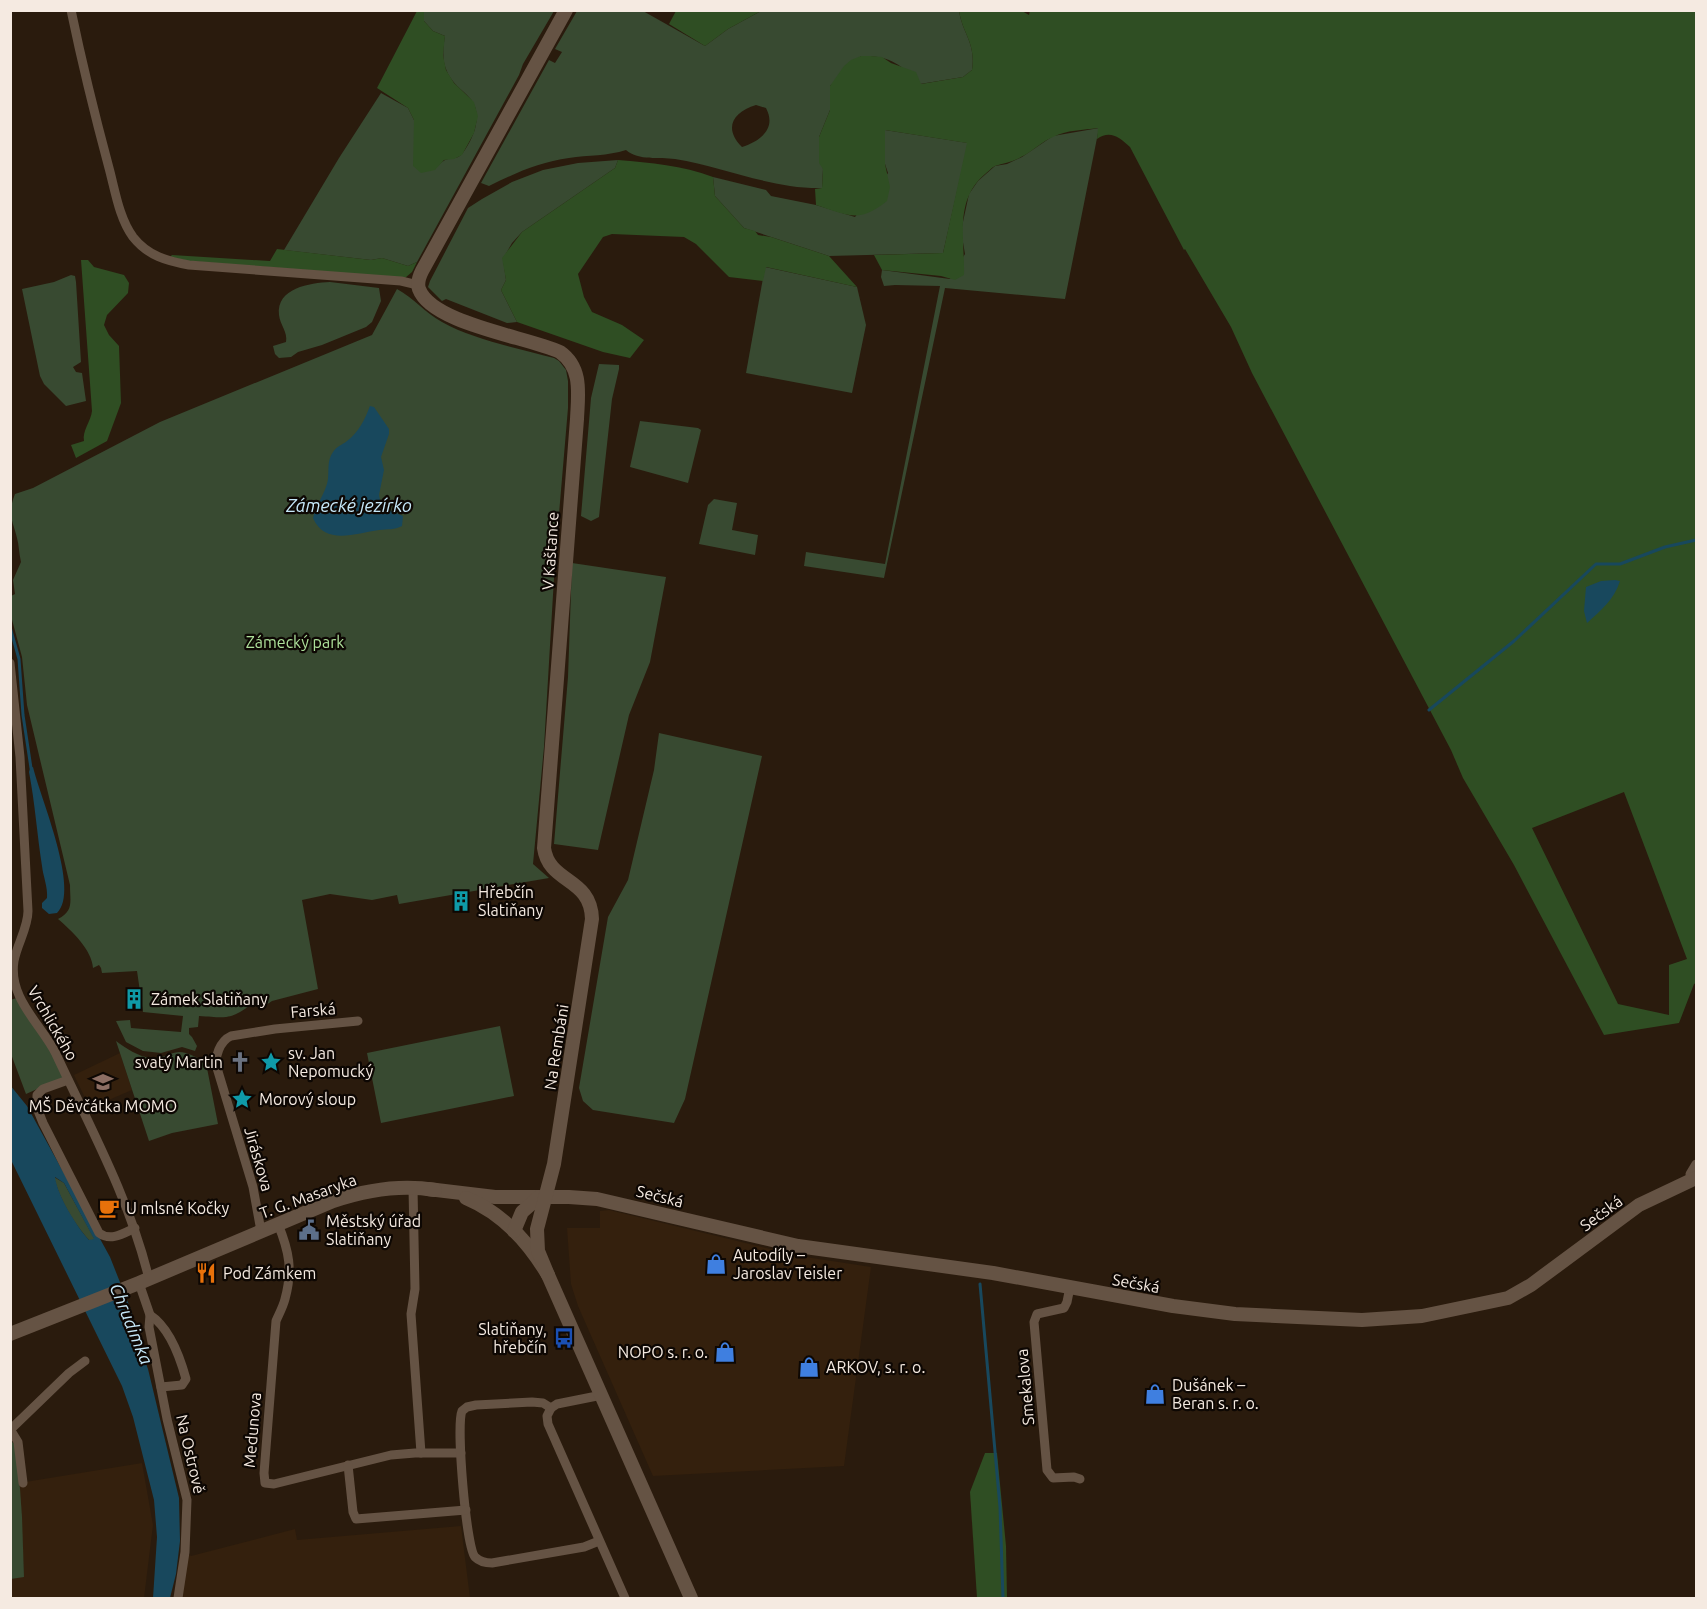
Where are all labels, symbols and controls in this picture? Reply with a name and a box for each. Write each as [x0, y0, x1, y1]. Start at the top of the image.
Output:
water label: Zámecké jezírko [285, 495, 412, 515]
street label: V Kaštance [538, 511, 562, 591]
park label: Zámecký park [246, 633, 344, 651]
place label: Hřebčín Slatiňany [478, 883, 543, 919]
building icon: Hřebčín Slatiňany [449, 889, 473, 913]
street label: Vrchlického [24, 982, 82, 1064]
building icon: Zámek Slatiňany [122, 987, 146, 1011]
place label: Zámek Slatiňany [151, 990, 268, 1008]
street label: Farská [290, 999, 336, 1021]
street label: Na Rembáni [540, 1003, 572, 1091]
place label: sv. Jan Nepomucký [288, 1044, 373, 1080]
church icon: svatý Martin [228, 1050, 252, 1074]
place icon: sv. Jan Nepomucký [259, 1050, 283, 1074]
place label: svatý Martin [135, 1053, 223, 1071]
school or university icon: MŠ Děvčátka MOMO [91, 1070, 115, 1094]
place icon: Morový sloup [230, 1087, 254, 1111]
place label: Morový sloup [259, 1090, 356, 1108]
place label: MŠ Děvčátka MOMO [29, 1096, 177, 1115]
street label: Jiráskova [241, 1125, 277, 1193]
street label: T. G. Masaryka [257, 1170, 359, 1222]
street label: Sečská [635, 1181, 685, 1211]
street label: Sečská [1576, 1192, 1626, 1234]
cafe icon: U mlsné Kočky [97, 1196, 121, 1220]
place label: U mlsné Kočky [126, 1199, 230, 1217]
place label: Městský úřad Slatiňany [326, 1212, 421, 1248]
public building icon: Městský úřad Slatiňany [297, 1218, 321, 1242]
place label: Autodíly – Jaroslav Teisler [733, 1246, 842, 1282]
shop icon: Autodíly – Jaroslav Teisler [704, 1252, 728, 1276]
restaurant icon: Pod Zámkem [194, 1261, 218, 1285]
place label: Pod Zámkem [223, 1264, 316, 1282]
street label: Sečská [1111, 1270, 1161, 1296]
water label: Chrudimka [107, 1280, 157, 1367]
place label: Slatiňany, hřebčín [478, 1320, 547, 1356]
bus stop icon: Slatiňany, hřebčín [552, 1326, 576, 1350]
shop icon: NOPO s. r. o. [713, 1340, 737, 1364]
place label: NOPO s. r. o. [618, 1343, 708, 1361]
street label: Smekalova [1013, 1348, 1037, 1426]
shop icon: ARKOV, s. r. o. [797, 1355, 821, 1379]
place label: ARKOV, s. r. o. [826, 1358, 925, 1376]
place label: Dušánek – Beran s. r. o. [1172, 1376, 1259, 1412]
shop icon: Dušánek – Beran s. r. o. [1143, 1382, 1167, 1406]
street label: Medunova [240, 1392, 264, 1468]
street label: Na Ostrově [173, 1413, 209, 1495]

